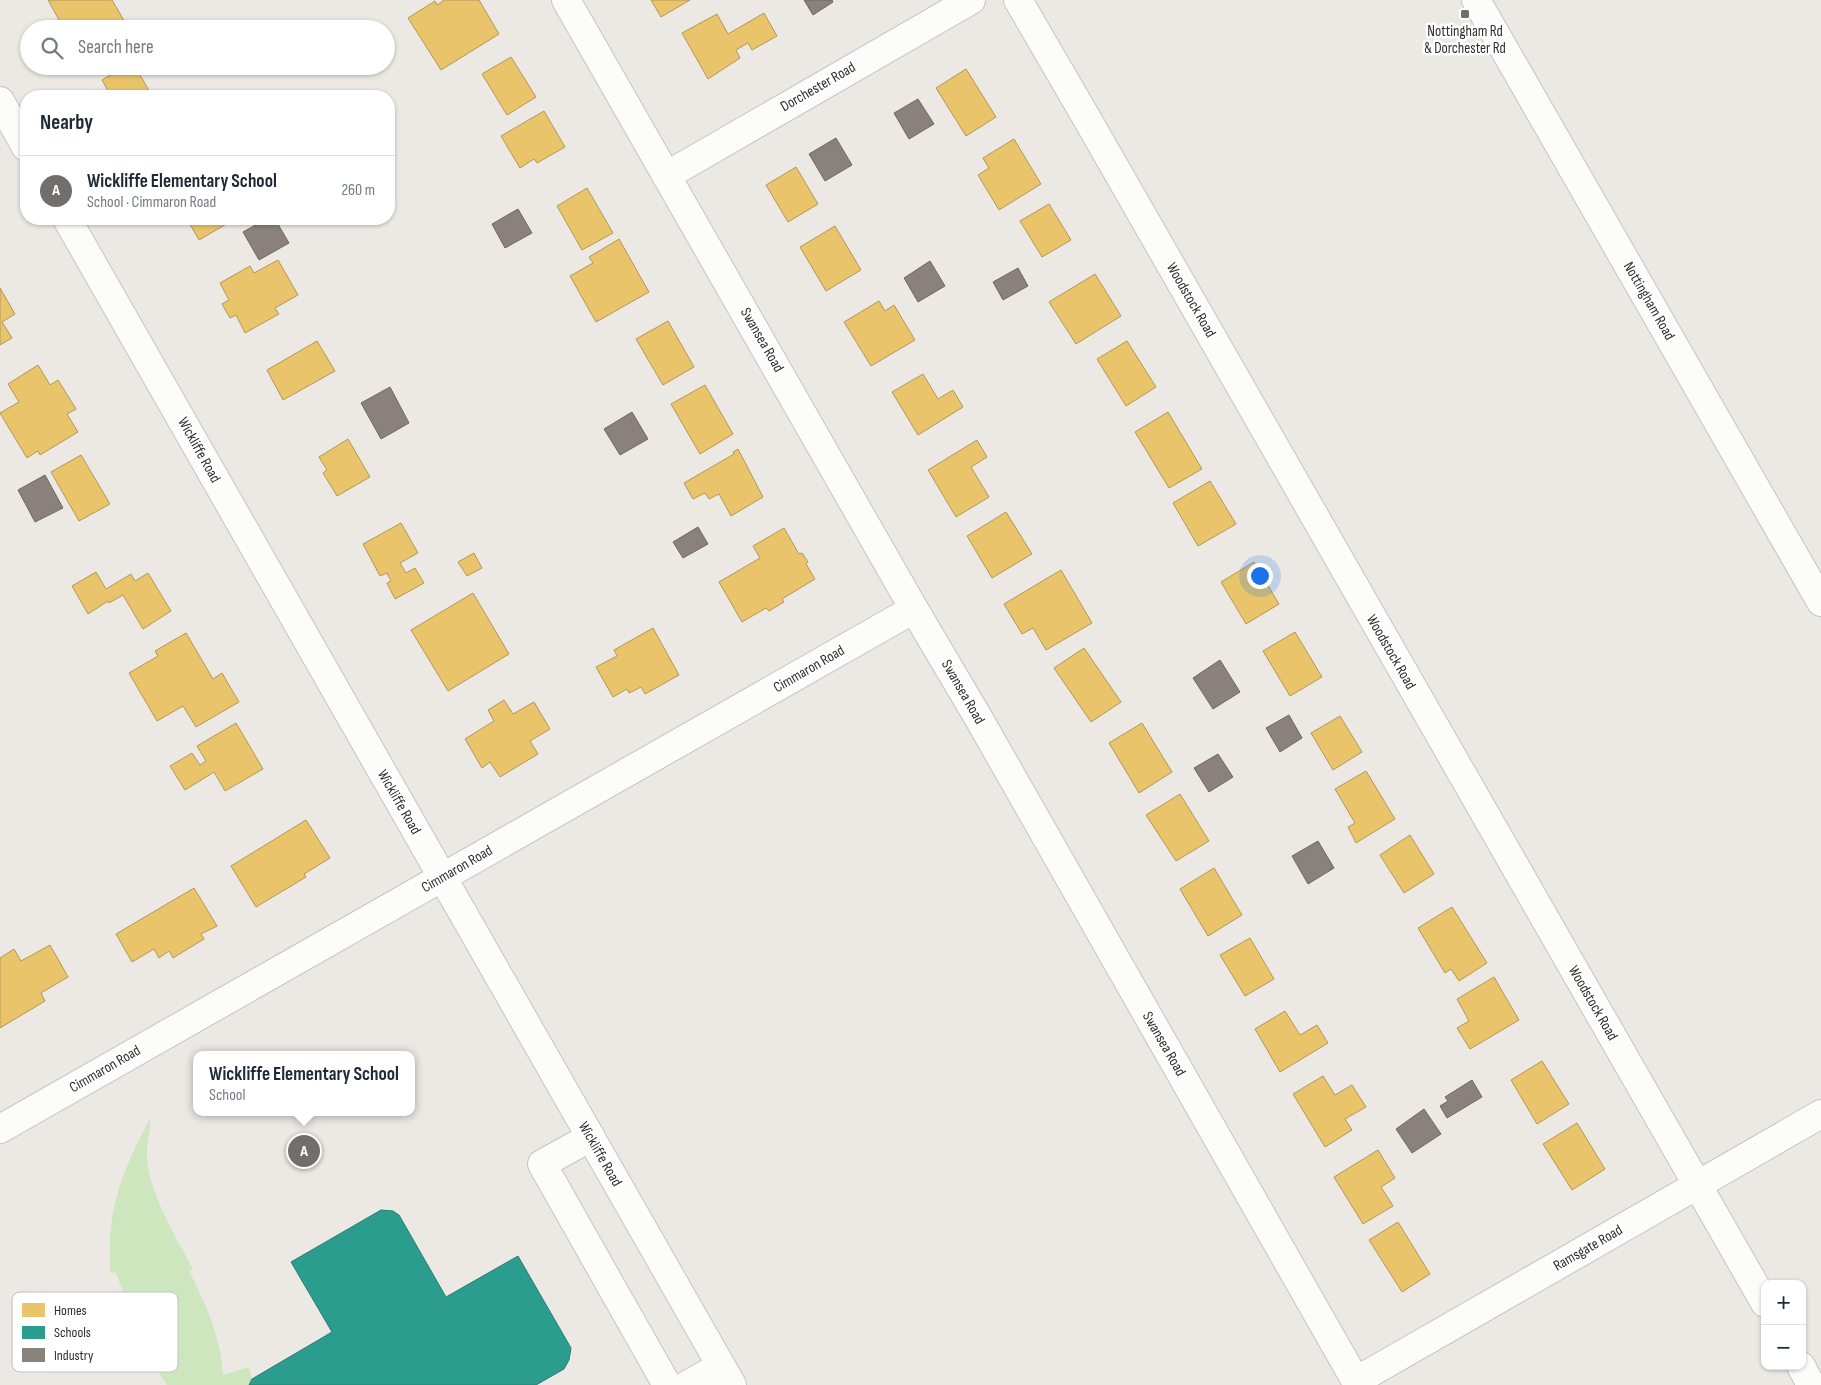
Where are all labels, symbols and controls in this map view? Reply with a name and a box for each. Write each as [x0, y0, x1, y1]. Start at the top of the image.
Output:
marker: Nottingham Rd & Dorchester Rd [1459, 8, 1471, 20]
search box [20, 20, 395, 75]
place label: Nottingham Rd & Dorchester Rd [1424, 22, 1506, 58]
icon: search [38, 34, 66, 62]
text: Search here [78, 36, 154, 59]
street label: Dorchester Road [777, 58, 859, 116]
text: Nearby [40, 110, 93, 135]
text: Wickliffe Elementary School [87, 170, 277, 193]
text: A [52, 181, 60, 200]
text: 260 m [341, 181, 375, 200]
text: School · Cimmaron Road [87, 193, 216, 212]
street label: Nottingham Road [1619, 258, 1679, 344]
street label: Woodstock Road [1162, 259, 1220, 341]
street label: Swansea Road [736, 304, 788, 376]
street label: Wickliffe Road [173, 414, 225, 486]
your location [1247, 563, 1273, 589]
street label: Woodstock Road [1362, 611, 1420, 693]
street label: Cimmaron Road [770, 641, 848, 697]
street label: Swansea Road [937, 656, 989, 728]
street label: Wickliffe Road [373, 766, 425, 838]
street label: Cimmaron Road [418, 841, 496, 897]
street label: Woodstock Road [1564, 962, 1622, 1044]
street label: Swansea Road [1138, 1008, 1190, 1080]
street label: Cimmaron Road [66, 1041, 144, 1097]
popup [193, 1051, 415, 1116]
text: Wickliffe Elementary School [209, 1063, 399, 1086]
text: School [209, 1086, 245, 1105]
street label: Wickliffe Road [574, 1118, 626, 1190]
pin: A [288, 1132, 320, 1170]
street label: Ramsgate Road [1550, 1221, 1626, 1275]
map controls [1761, 1280, 1806, 1370]
button: + [1761, 1280, 1806, 1325]
legend [12, 1292, 178, 1372]
text: Homes [54, 1302, 87, 1319]
text: Schools [54, 1324, 91, 1341]
button: − [1761, 1325, 1806, 1370]
text: Industry [54, 1347, 94, 1364]

